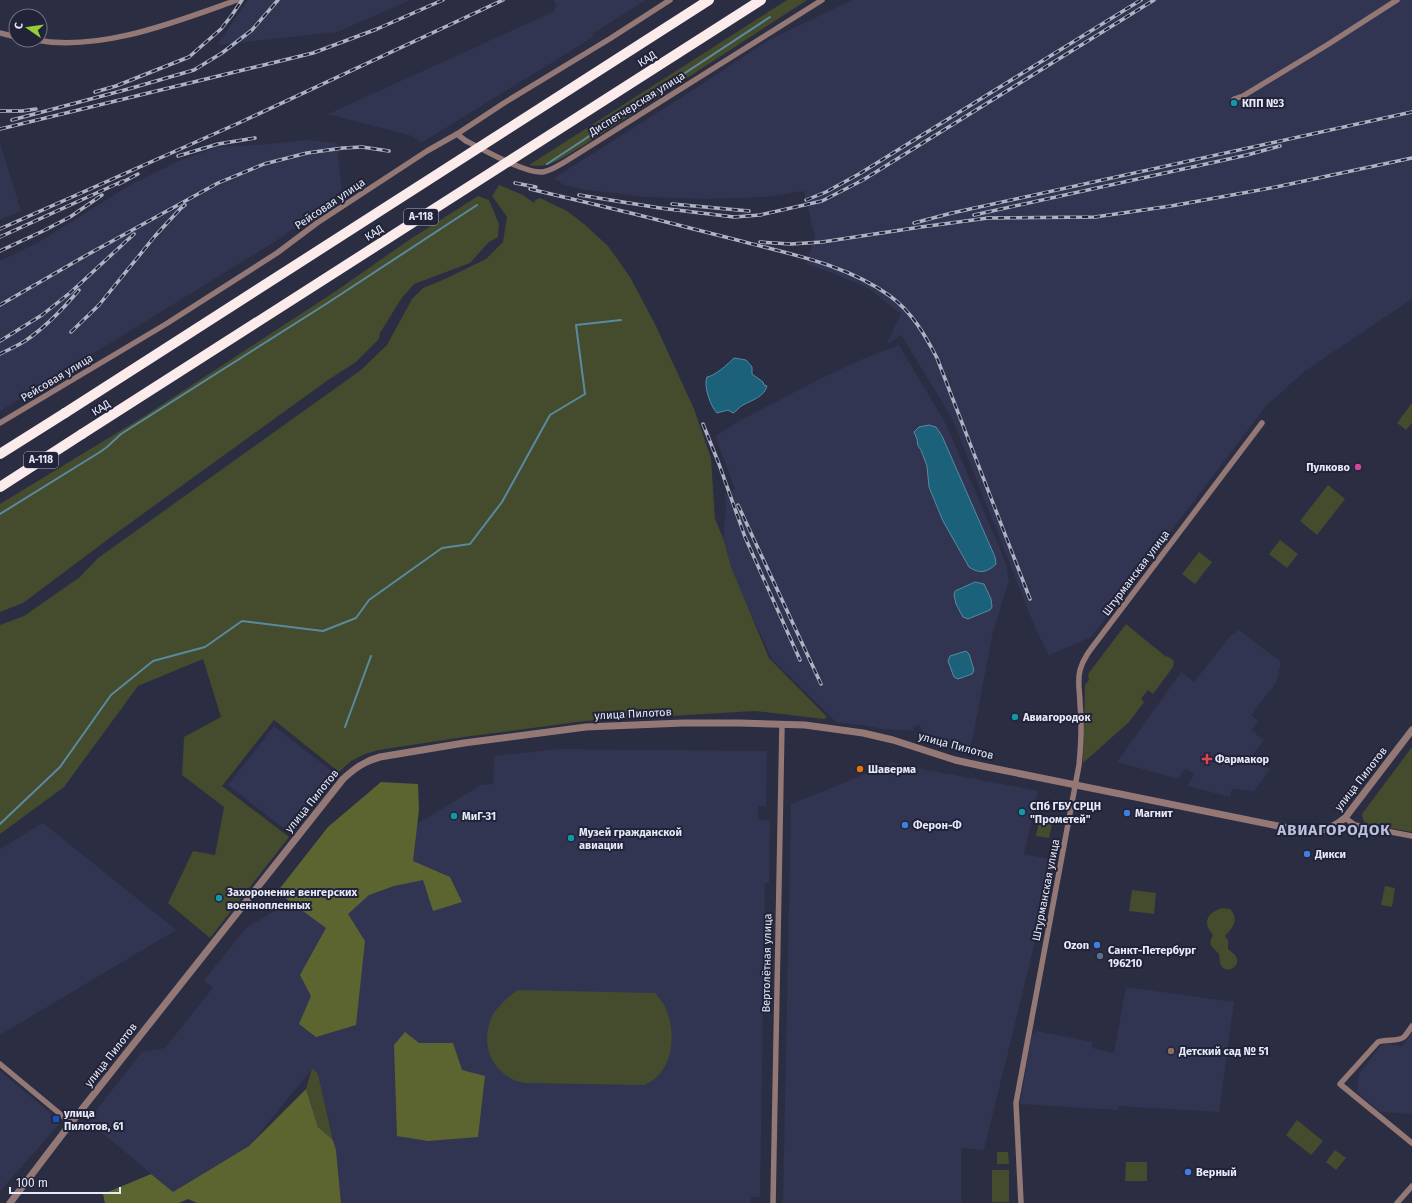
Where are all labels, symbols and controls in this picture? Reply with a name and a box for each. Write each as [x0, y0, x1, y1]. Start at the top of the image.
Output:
north arrow [8, 8, 48, 48]
text: С [12, 21, 26, 30]
street label: КАД [635, 48, 659, 70]
street label: Диспетчерская улица [586, 69, 687, 139]
place label: КПП №3 [1242, 97, 1285, 110]
marker: КПП №3 [1229, 98, 1239, 108]
street label: Рейсовая улица [292, 176, 368, 232]
road number: А-118 [404, 209, 438, 225]
street label: КАД [362, 222, 386, 244]
street label: Рейсовая улица [19, 351, 95, 405]
street label: КАД [89, 397, 113, 419]
road number: А-118 [24, 452, 58, 468]
place label: Пулково [1306, 461, 1351, 474]
marker: Пулково [1353, 462, 1363, 472]
street label: Штурманская улица [1100, 528, 1172, 618]
street label: улица Пилотов [594, 705, 672, 723]
place label: Авиагородок [1022, 711, 1091, 724]
marker: Авиагородок [1010, 712, 1020, 722]
street label: улица Пилотов [917, 730, 995, 762]
street label: улица Пилотов [1332, 745, 1390, 813]
place label: Фармакор [1215, 753, 1270, 766]
marker: Фармакор [1202, 754, 1212, 764]
place label: Шаверма [868, 763, 916, 776]
marker: Шаверма [855, 764, 865, 774]
street label: улица Пилотов [283, 767, 341, 835]
place label: СПб ГБУ СРЦН "Прометей" [1030, 800, 1101, 826]
marker: СПб ГБУ СРЦН "Прометей" [1017, 807, 1027, 817]
place label: Магнит [1135, 807, 1173, 820]
marker: Магнит [1122, 808, 1132, 818]
place label: МиГ-31 [462, 810, 496, 823]
marker: МиГ-31 [449, 811, 459, 821]
place label: Ферон-Ф [913, 819, 962, 832]
marker: Ферон-Ф [900, 820, 910, 830]
district label: АВИАГОРОДОК [1276, 821, 1391, 839]
place label: Музей гражданской авиации [579, 826, 682, 852]
marker: Музей гражданской авиации [566, 833, 576, 843]
street label: Штурманская улица [1030, 838, 1062, 942]
place label: Дикси [1314, 848, 1346, 861]
marker: Дикси [1302, 849, 1312, 859]
place label: Захоронение венгерских военнопленных [226, 886, 358, 912]
marker: Захоронение венгерских военнопленных [214, 893, 224, 903]
street label: Вертолётная улица [760, 913, 774, 1013]
place label: Ozon [1064, 939, 1089, 952]
marker: Ozon [1092, 940, 1102, 950]
place label: Санкт-Петербург 196210 [1108, 944, 1196, 970]
marker: Санкт-Петербург 196210 [1095, 951, 1105, 961]
street label: улица Пилотов [82, 1021, 140, 1089]
place label: Детский сад № 51 [1178, 1045, 1269, 1058]
marker: Детский сад № 51 [1166, 1046, 1176, 1056]
place label: улица Пилотов, 61 [63, 1107, 124, 1133]
marker: улица Пилотов, 61 [51, 1114, 61, 1124]
place label: Верный [1196, 1166, 1237, 1179]
marker: Верный [1183, 1167, 1193, 1177]
scale bar [10, 1169, 120, 1195]
text: 100 m [16, 1176, 48, 1190]

